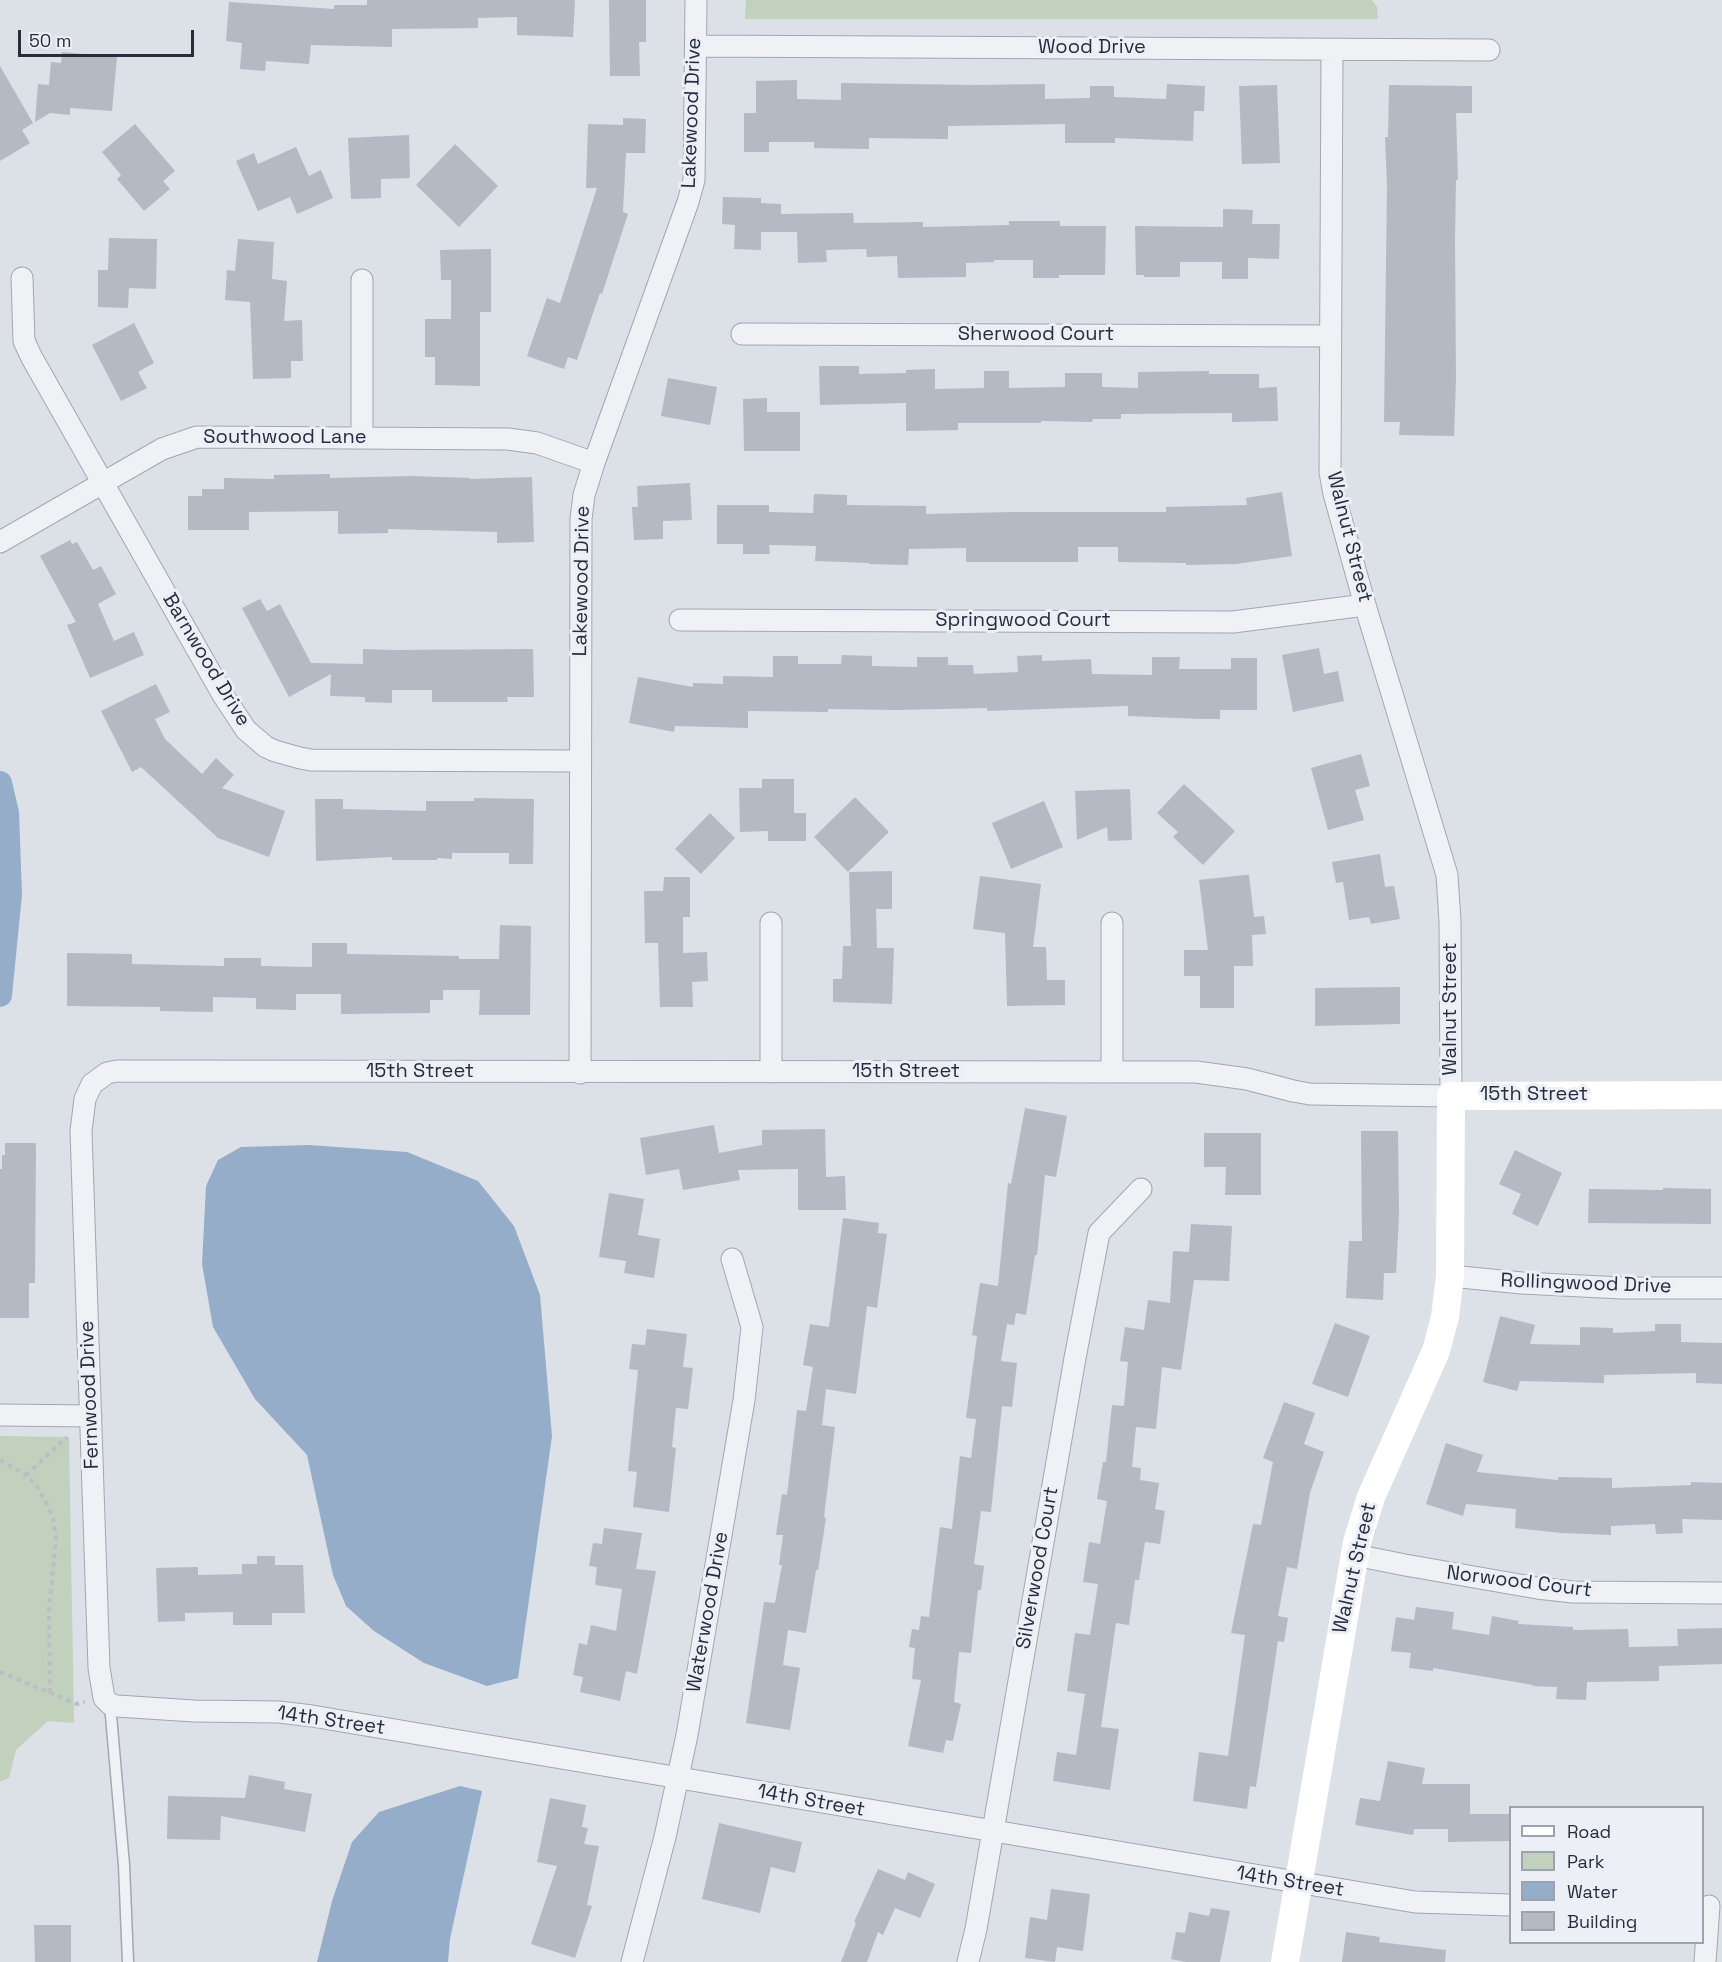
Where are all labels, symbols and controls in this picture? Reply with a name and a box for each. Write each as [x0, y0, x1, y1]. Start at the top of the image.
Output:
scale bar [21, 18, 196, 56]
text: 50 m [29, 29, 71, 52]
street label: Wood Drive [1038, 36, 1146, 60]
street label: Lakewood Drive [677, 37, 707, 189]
street label: Sherwood Court [958, 323, 1114, 347]
street label: Southwood Lane [203, 426, 367, 450]
street label: Walnut Street [1321, 469, 1377, 605]
street label: Lakewood Drive [569, 505, 595, 657]
street label: Barnwood Drive [157, 589, 255, 731]
street label: Springwood Court [935, 609, 1111, 633]
street label: Walnut Street [1439, 942, 1463, 1076]
street label: 15th Street [366, 1060, 474, 1084]
street label: 15th Street [852, 1060, 960, 1084]
street label: 15th Street [1480, 1083, 1588, 1107]
street label: Rollingwood Drive [1500, 1269, 1672, 1299]
street label: Fernwood Drive [75, 1320, 105, 1470]
street label: Silverwood Court [1012, 1485, 1064, 1651]
street label: Walnut Street [1328, 1500, 1382, 1636]
street label: Waterwood Drive [682, 1530, 734, 1694]
street label: Norwood Court [1445, 1561, 1593, 1603]
street label: 14th Street [276, 1702, 386, 1740]
street label: 14th Street [755, 1780, 867, 1822]
legend [1509, 1806, 1704, 1944]
text: Road [1567, 1820, 1611, 1843]
text: Park [1567, 1850, 1604, 1873]
street label: 14th Street [1234, 1862, 1346, 1902]
text: Water [1567, 1880, 1618, 1903]
text: Building [1567, 1910, 1637, 1933]

